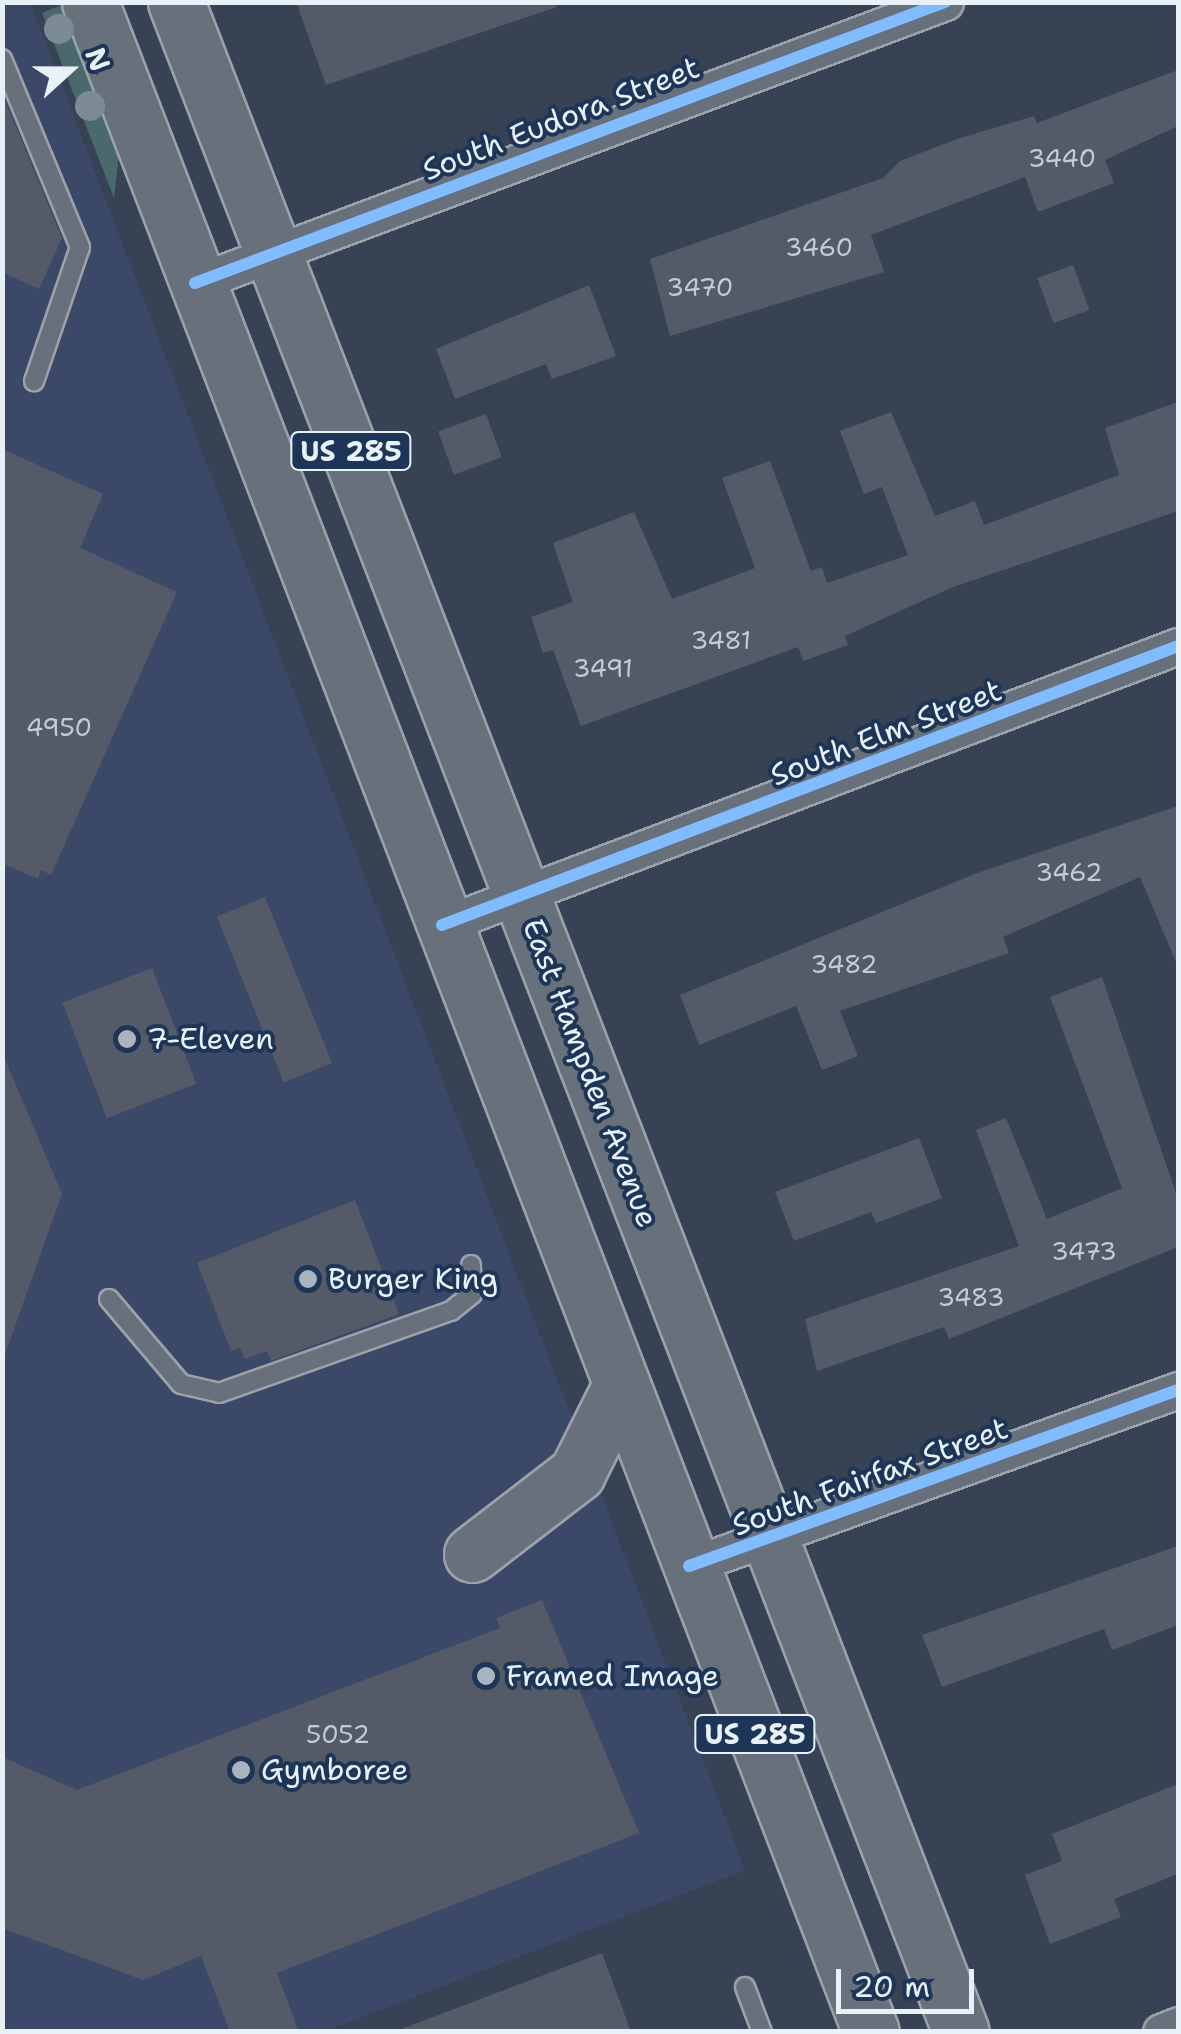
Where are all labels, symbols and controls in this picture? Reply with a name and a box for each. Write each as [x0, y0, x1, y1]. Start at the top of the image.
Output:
north arrow [20, 20, 120, 120]
text: N [76, 42, 120, 76]
street label: South Eudora Street [417, 50, 705, 188]
house number: 3440 [1028, 143, 1096, 173]
house number: 3460 [785, 232, 853, 262]
house number: 3470 [667, 272, 733, 302]
road number: US 285 [288, 428, 414, 474]
house number: 3481 [691, 625, 751, 655]
house number: 3491 [573, 653, 633, 683]
street label: South Elm Street [765, 672, 1007, 794]
house number: 4950 [26, 712, 92, 742]
house number: 3462 [1036, 857, 1102, 887]
street label: East Hampden Avenue [515, 914, 665, 1232]
house number: 3482 [811, 949, 877, 979]
place label: 7-Eleven [147, 1021, 274, 1057]
marker: 7-Eleven [116, 1028, 138, 1050]
house number: 3473 [1051, 1236, 1117, 1266]
place label: Burger King [328, 1261, 498, 1297]
marker: Burger King [297, 1268, 319, 1290]
house number: 3483 [937, 1282, 1005, 1312]
street label: South Fairfax Street [727, 1410, 1013, 1544]
place label: Framed Image [506, 1658, 719, 1694]
marker: Framed Image [475, 1665, 497, 1687]
road number: US 285 [692, 1711, 818, 1757]
house number: 5052 [306, 1719, 370, 1749]
place label: Gymboree [261, 1752, 408, 1788]
marker: Gymboree [230, 1759, 252, 1781]
scale bar [841, 1949, 978, 2011]
text: 20 m [853, 1966, 930, 2007]

